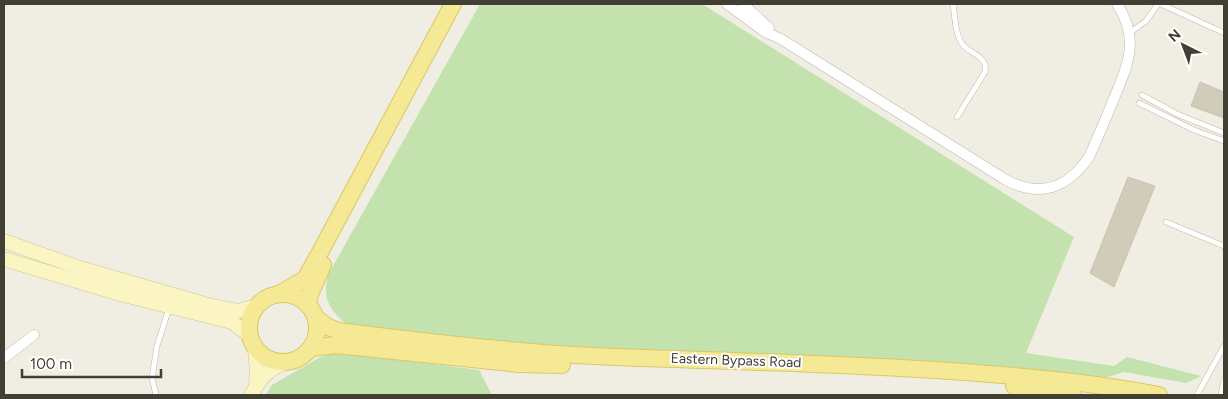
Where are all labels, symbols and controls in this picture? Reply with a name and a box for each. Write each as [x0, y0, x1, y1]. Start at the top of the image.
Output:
north arrow [1158, 20, 1208, 70]
text: N [1165, 26, 1184, 46]
scale bar [22, 346, 161, 378]
street label: Eastern Bypass Road [670, 350, 802, 371]
text: 100 m [30, 355, 72, 373]

